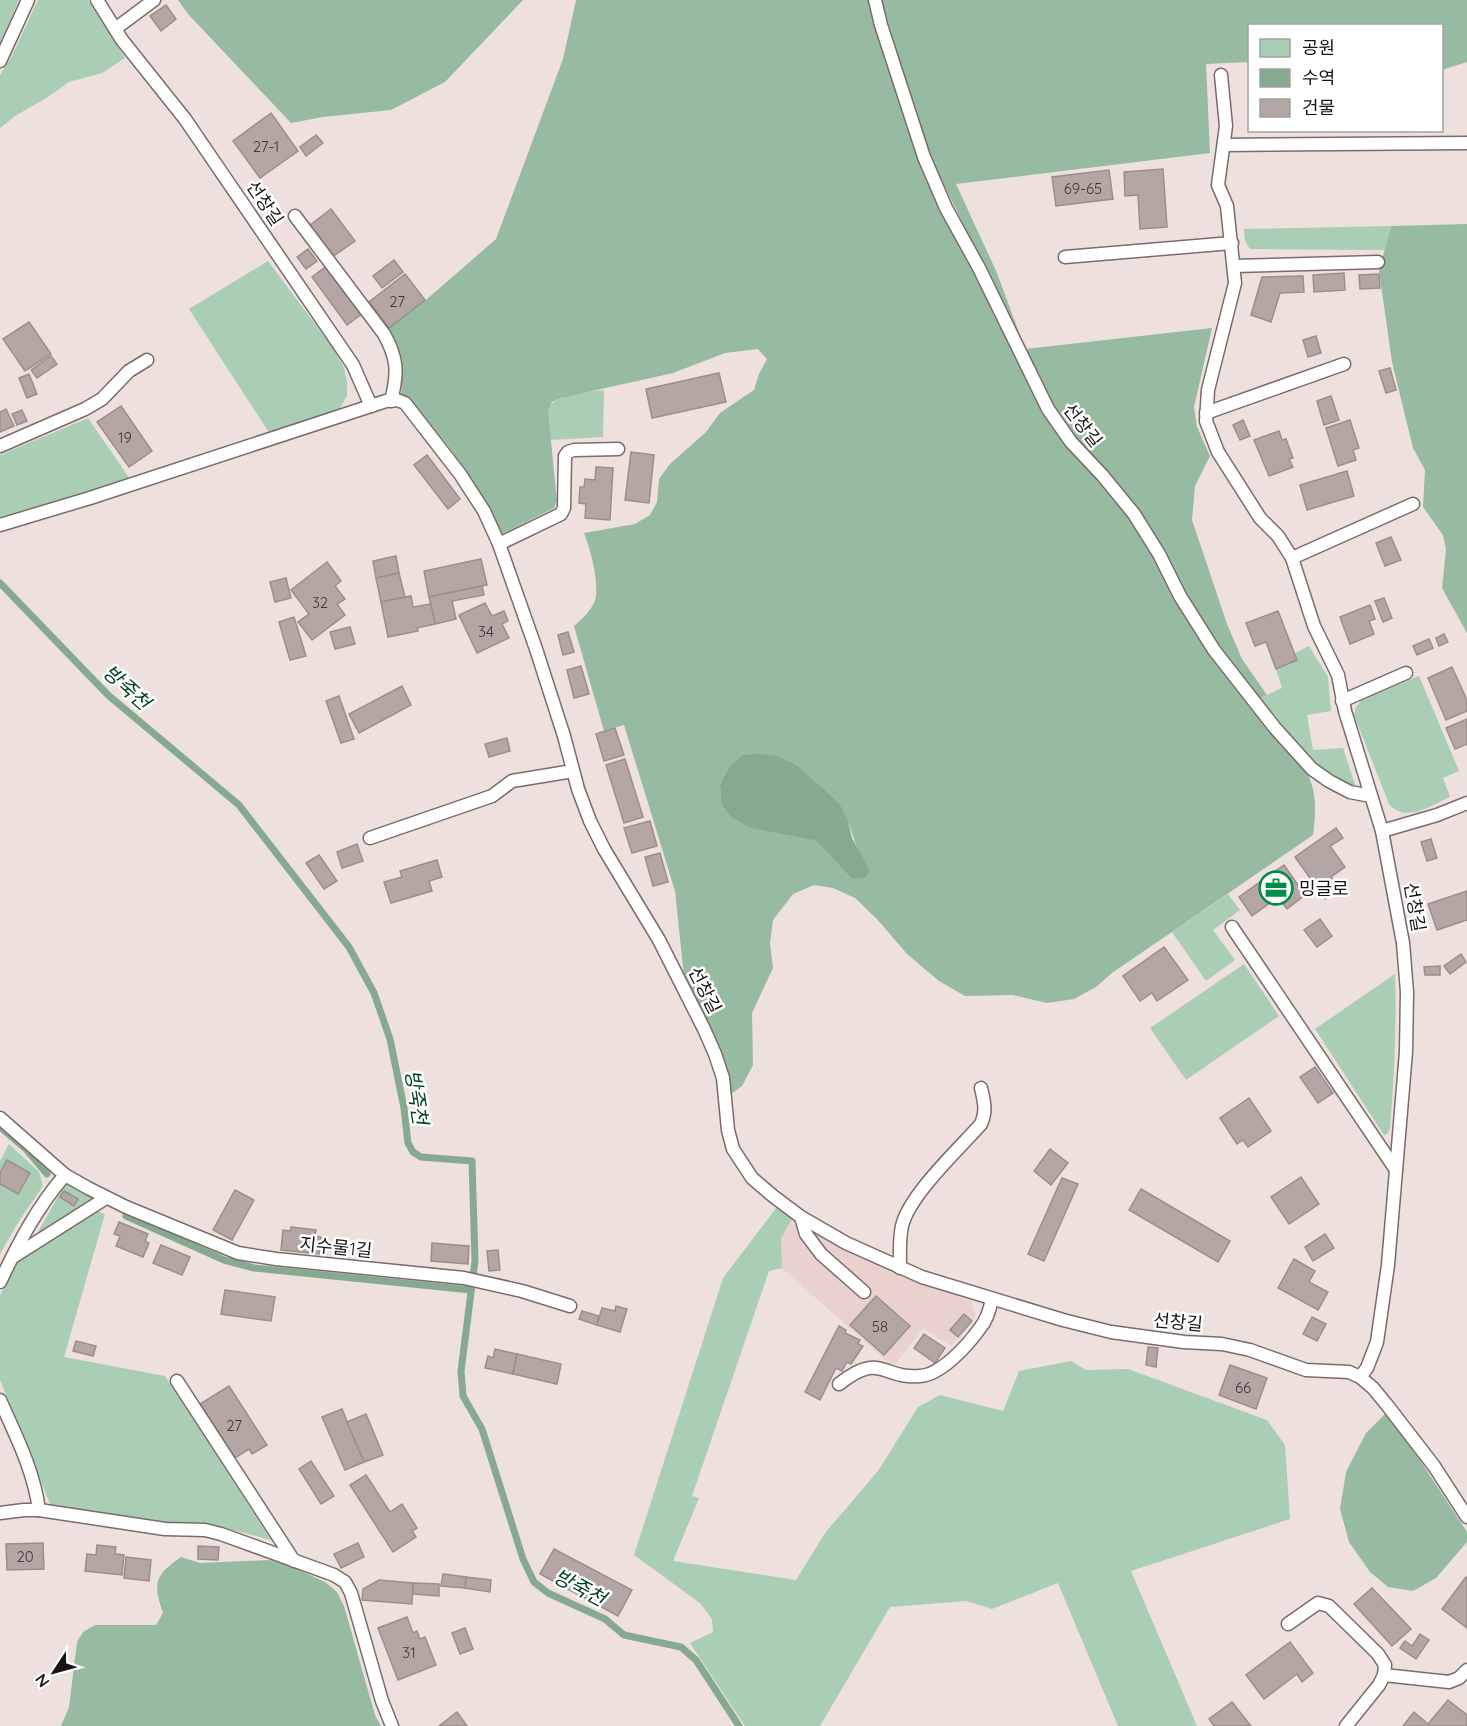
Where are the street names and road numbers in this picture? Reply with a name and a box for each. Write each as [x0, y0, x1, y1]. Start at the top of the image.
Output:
street label: 선창길 [242, 176, 288, 230]
street label: 선창길 [1059, 398, 1107, 452]
street label: 선창길 [1399, 881, 1431, 933]
street label: 선창길 [683, 963, 727, 1017]
street label: 지수물1길 [299, 1232, 373, 1262]
street label: 선창길 [1152, 1308, 1204, 1336]

